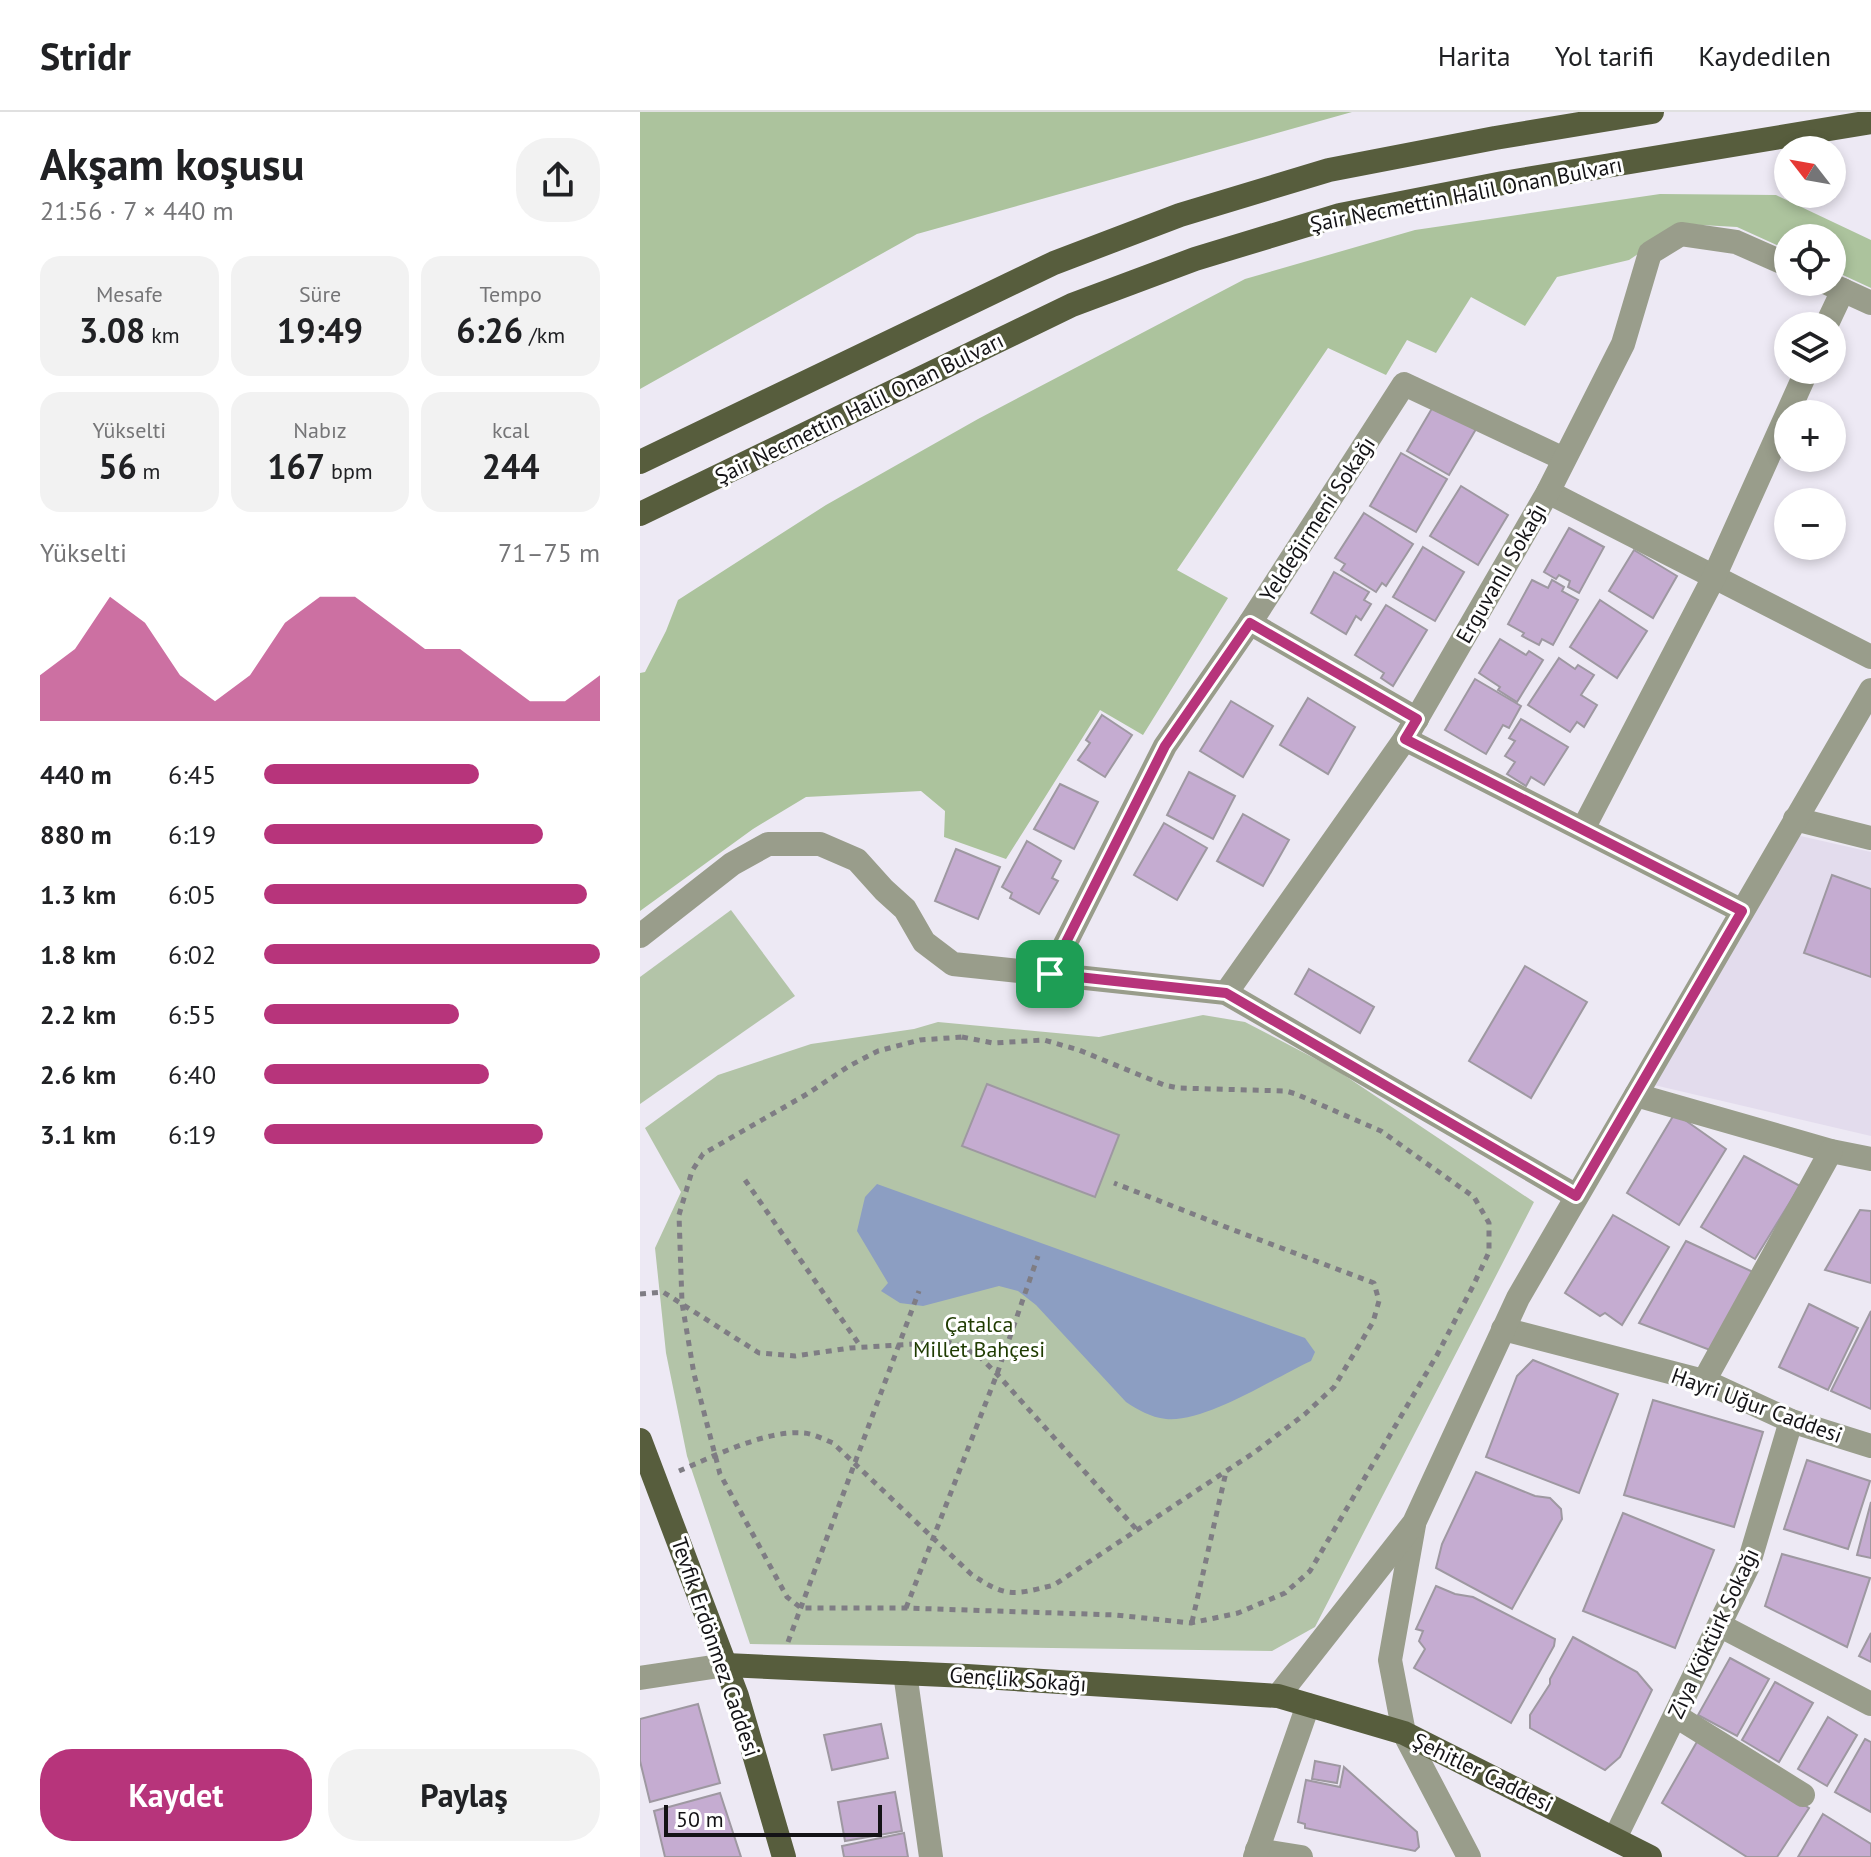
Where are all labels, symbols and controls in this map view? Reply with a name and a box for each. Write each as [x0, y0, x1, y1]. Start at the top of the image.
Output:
text: Stridr [40, 31, 131, 80]
text: Harita [1438, 37, 1511, 74]
text: Yol tarifi [1555, 37, 1654, 74]
text: Kaydedilen [1698, 37, 1831, 74]
text: Akşam koşusu [40, 135, 304, 192]
north arrow [1774, 136, 1846, 208]
map controls [1774, 136, 1846, 560]
button: share [516, 138, 600, 222]
street label: Şair Necmettin Halil Onan Bulvarı [1307, 150, 1625, 238]
text: 21:56 · 7 × 440 m [40, 194, 234, 227]
button: locate [1774, 224, 1846, 296]
text: Mesafe [96, 280, 163, 308]
text: Süre [299, 280, 341, 308]
text: Tempo [480, 280, 542, 308]
text: 3.08 [79, 308, 145, 352]
text: 19:49 [277, 308, 363, 352]
text: 6:26 [456, 308, 523, 352]
button: layers [1774, 312, 1846, 384]
text: km [145, 321, 180, 349]
text: /km [523, 321, 565, 349]
street label: Şair Necmettin Halil Onan Bulvarı [710, 326, 1008, 490]
button: + [1774, 400, 1846, 472]
text: Yükselti [93, 416, 166, 444]
text: Nabız [293, 416, 347, 444]
text: kcal [492, 416, 529, 444]
street label: Yeldeğirmeni Sokağı [1253, 431, 1381, 607]
text: 56 [98, 444, 137, 488]
text: 167 [267, 444, 325, 488]
text: 244 [482, 444, 540, 488]
text: m [137, 457, 160, 485]
text: bpm [325, 457, 373, 485]
button: − [1774, 488, 1846, 560]
street label: Erguvanlı Sokağı [1450, 498, 1552, 648]
text: Yükselti [40, 536, 127, 569]
text: 71–75 m [498, 536, 600, 569]
text: 440 m [40, 758, 112, 791]
text: 6:45 [168, 758, 216, 791]
text: 880 m [40, 818, 112, 851]
text: 6:19 [168, 818, 216, 851]
text: 1.3 km [40, 878, 116, 911]
text: 6:05 [168, 878, 216, 911]
text: 1.8 km [40, 938, 116, 971]
text: 6:02 [168, 938, 216, 971]
pin [1016, 940, 1084, 1008]
icon: arrive [1028, 952, 1072, 996]
text: 2.2 km [40, 998, 116, 1031]
text: 6:55 [168, 998, 216, 1031]
text: 2.6 km [40, 1058, 116, 1091]
text: 6:40 [168, 1058, 216, 1091]
text: 3.1 km [40, 1118, 116, 1151]
text: 6:19 [168, 1118, 216, 1151]
park label: Çatalca Millet Bahçesi [913, 1310, 1045, 1363]
street label: Hayri Uğur Caddesi [1668, 1361, 1846, 1449]
street label: Tevfik Erdönmez Caddesi [665, 1534, 767, 1760]
street label: Ziya Köktürk Sokağı [1661, 1543, 1765, 1723]
street label: Gençlik Sokağı [949, 1660, 1087, 1698]
street label: Şehitler Caddesi [1408, 1726, 1558, 1818]
button: Kaydet [40, 1749, 312, 1841]
button: Paylaş [328, 1749, 600, 1841]
scale bar [664, 1801, 882, 1837]
text: 50 m [676, 1805, 724, 1833]

